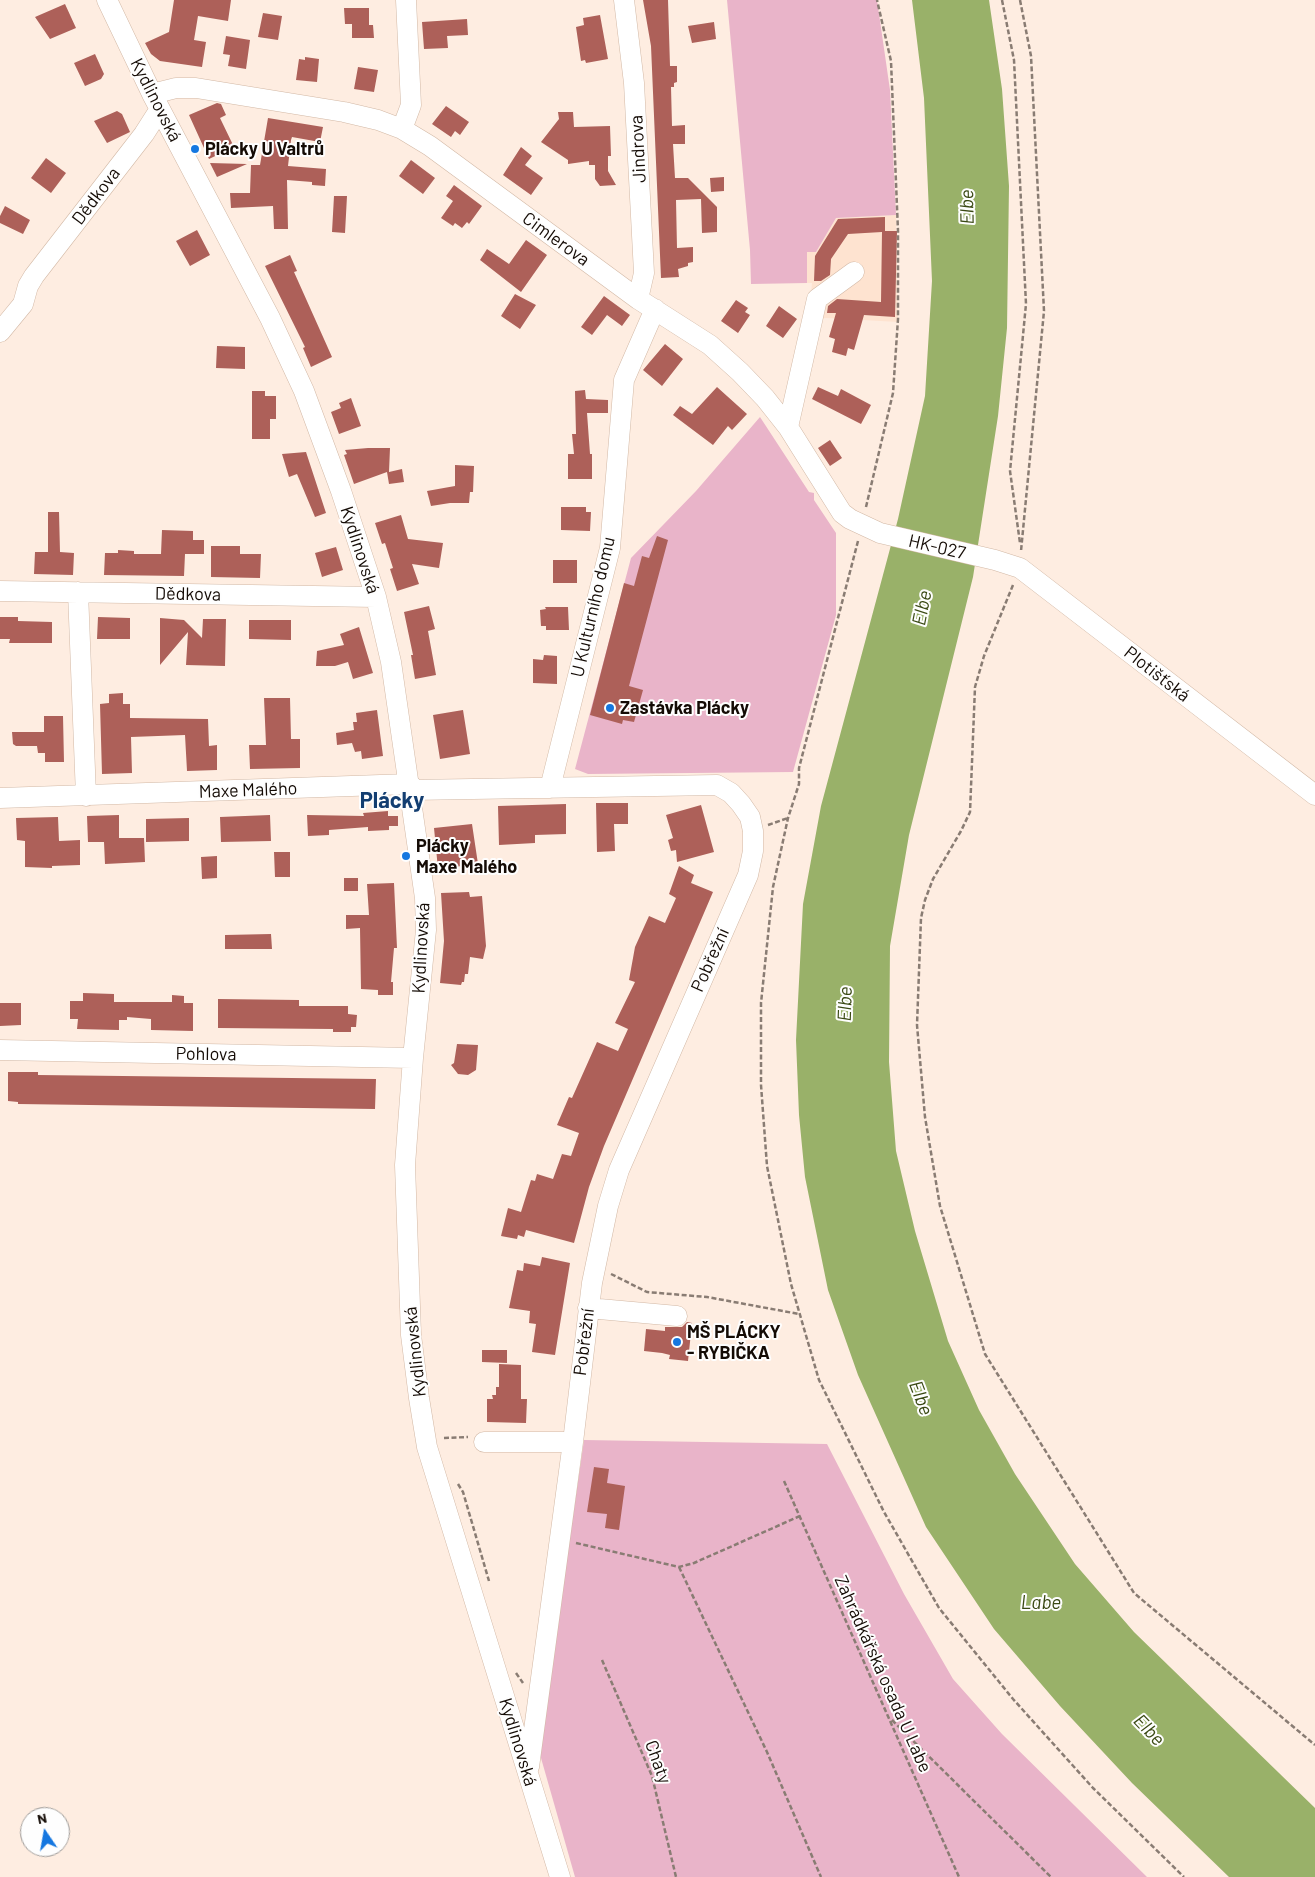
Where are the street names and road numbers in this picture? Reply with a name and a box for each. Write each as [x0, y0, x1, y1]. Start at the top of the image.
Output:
street label: Kydlinovská [126, 55, 186, 145]
street label: Jindrova [625, 115, 651, 183]
street label: Dědkova [67, 163, 125, 229]
street label: Cimlerova [518, 207, 594, 271]
street label: Kydlinovská [336, 503, 384, 597]
street label: HK-027 [906, 530, 968, 564]
street label: U Kulturního domu [566, 535, 620, 679]
street label: Dědkova [155, 583, 221, 605]
street label: Plotišťská [1120, 642, 1194, 706]
street label: Maxe Malého [198, 777, 298, 803]
street label: Kydlinovská [408, 902, 434, 994]
street label: Pobřežní [686, 925, 734, 995]
street label: Pohlova [175, 1043, 237, 1065]
street label: Kydlinovská [400, 1306, 430, 1398]
street label: Pobřežní [569, 1307, 599, 1377]
street label: Zahrádkářská osada U Labe [830, 1572, 936, 1776]
street label: Kydlinovská [494, 1695, 542, 1789]
street label: Chaty [640, 1737, 676, 1787]

